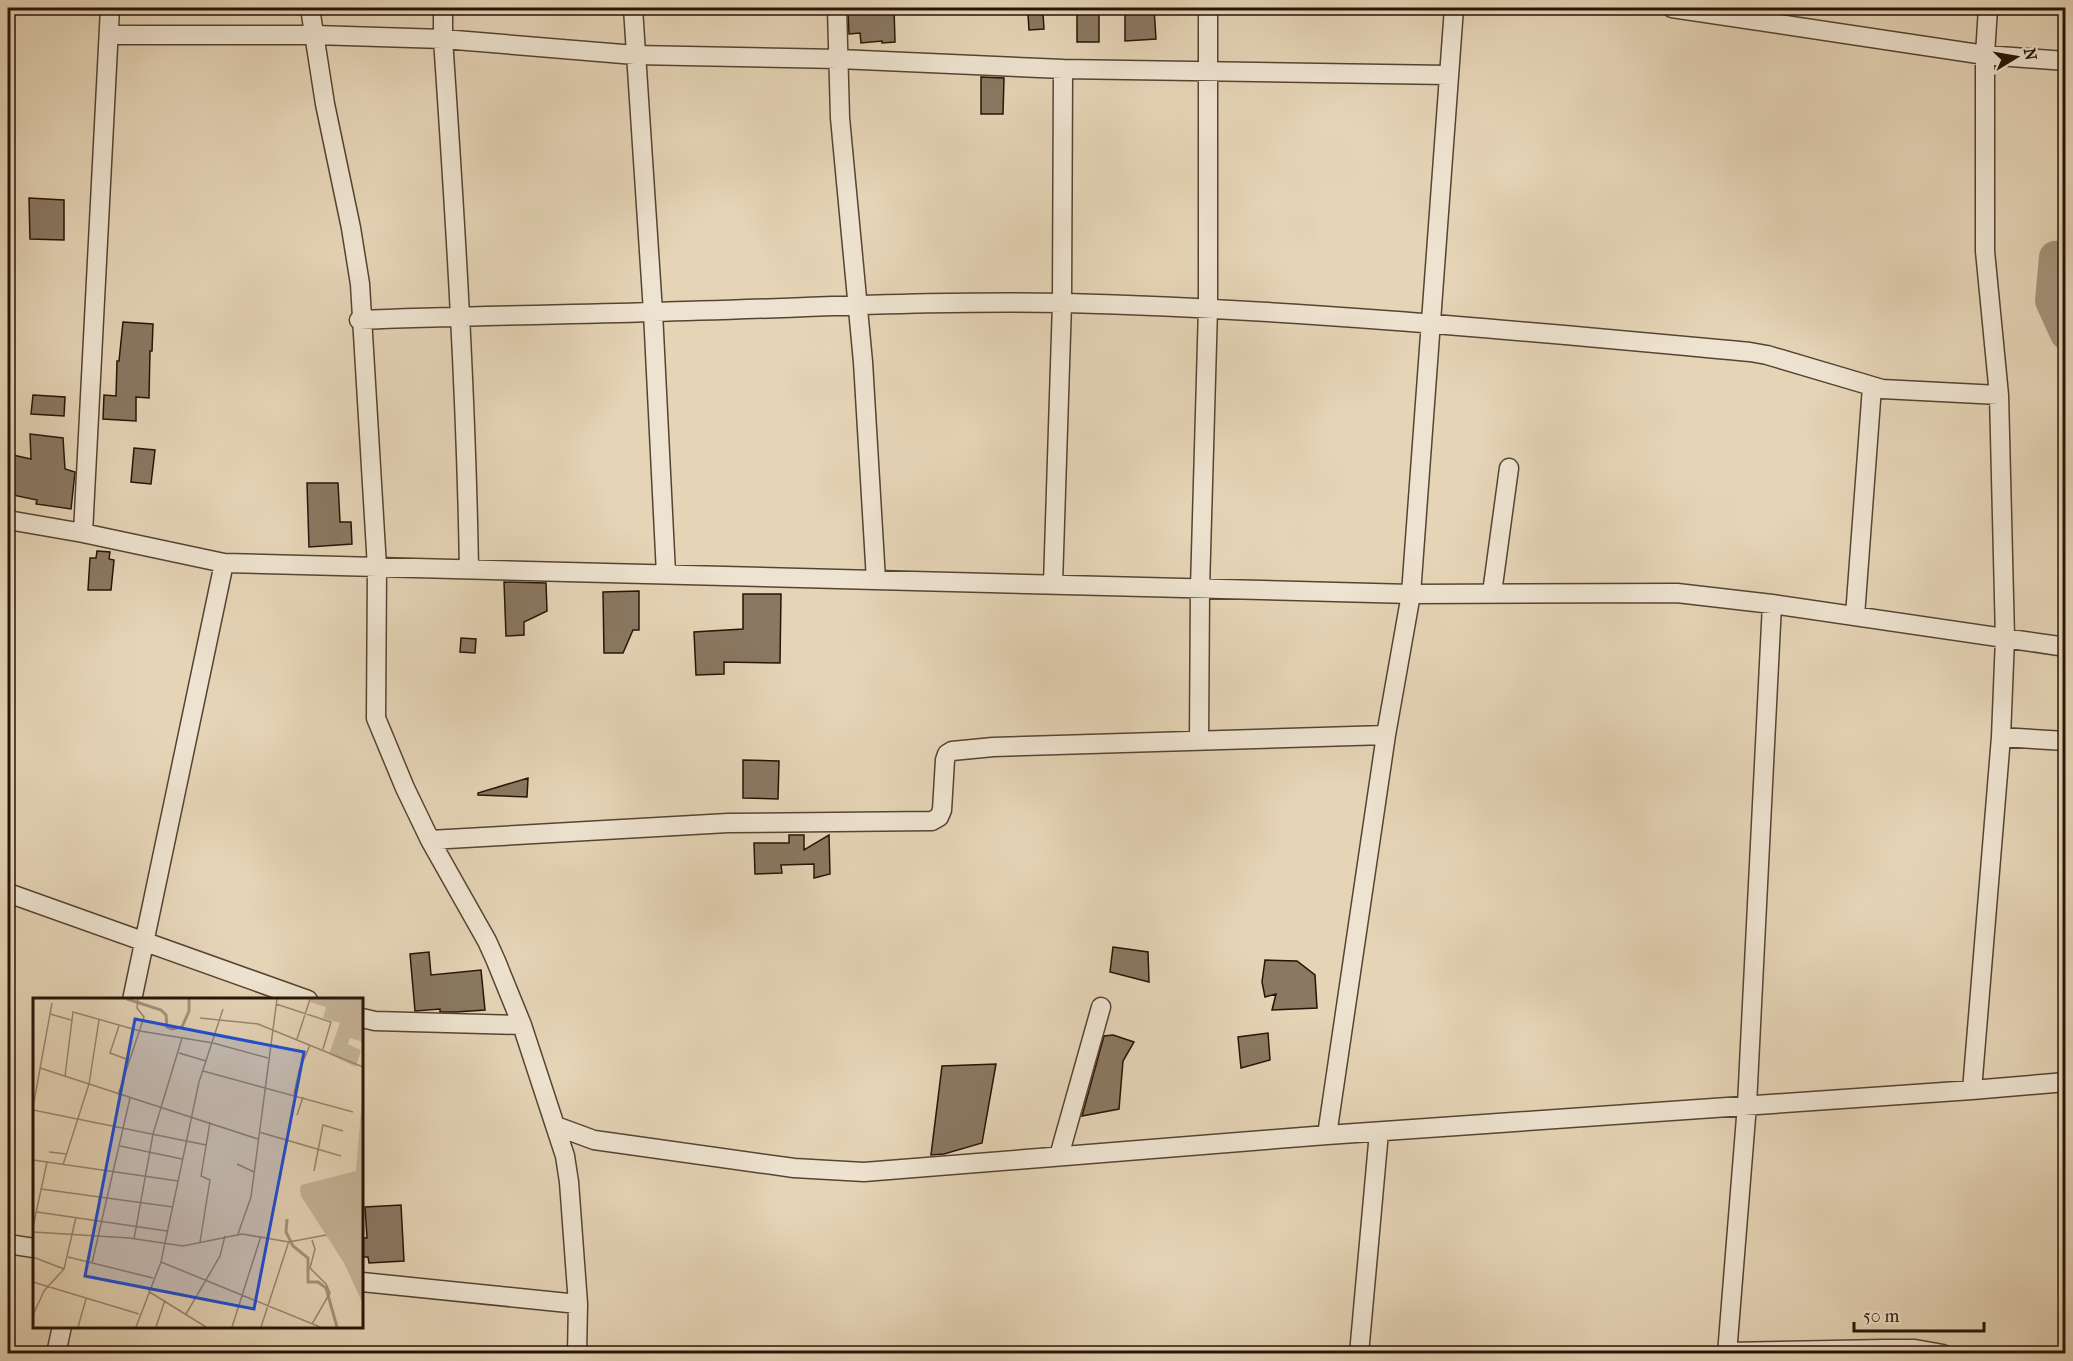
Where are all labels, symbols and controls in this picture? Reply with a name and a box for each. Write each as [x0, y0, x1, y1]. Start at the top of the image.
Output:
north arrow [1986, 27, 2046, 87]
text: N [2020, 46, 2041, 63]
inset map [33, 998, 363, 1328]
scale bar [1854, 1295, 1984, 1333]
text: 50 m [1863, 1306, 1900, 1327]

